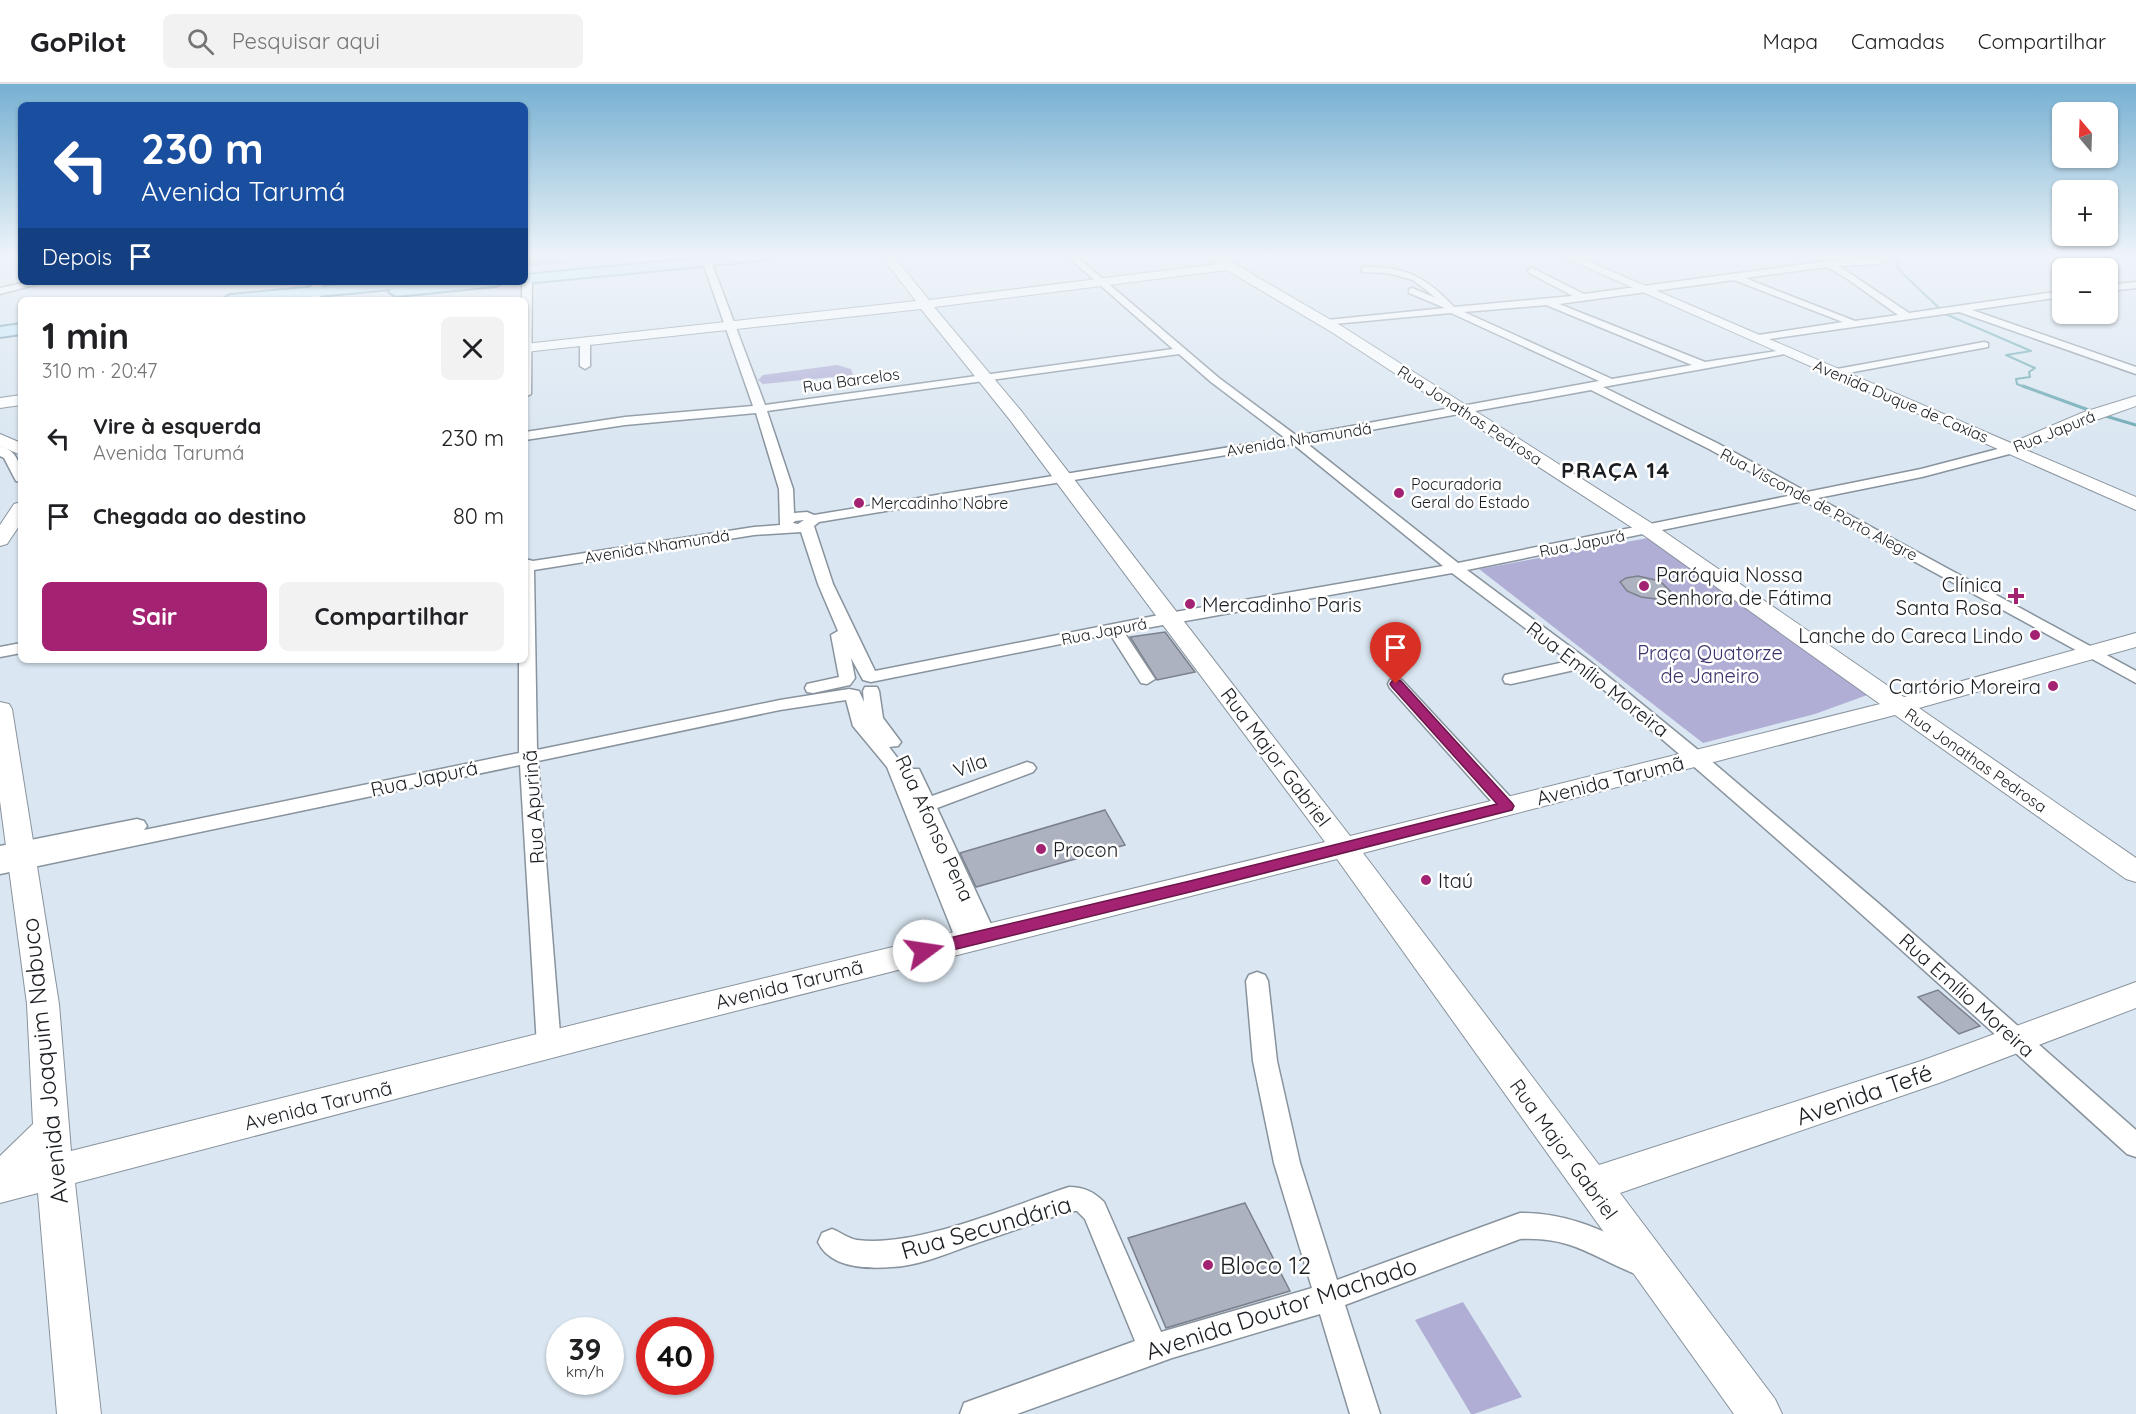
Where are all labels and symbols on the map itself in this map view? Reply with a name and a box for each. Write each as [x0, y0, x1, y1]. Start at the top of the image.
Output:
north arrow [2052, 102, 2118, 168]
street label: Avenida Duque de Caxias [1810, 355, 1992, 447]
street label: Rua Jonathas Pedrosa [1394, 361, 1546, 469]
street label: Rua Barcelos [801, 363, 901, 397]
street label: Rua Japurá [2010, 405, 2098, 457]
street label: Avenida Nhamundá [1225, 418, 1373, 460]
street label: Rua Visconde de Porto Alegre [1717, 443, 1921, 565]
district label: PRAÇA 14 [1561, 456, 1671, 484]
place label: Pocuradoria Geral do Estado [1411, 474, 1530, 512]
marker: Pocuradoria Geral do Estado [1392, 486, 1406, 500]
place label: Mercadinho Nobre [871, 493, 1008, 513]
marker: Mercadinho Nobre [852, 496, 866, 510]
street label: Avenida Nhamundá [583, 525, 731, 567]
street label: Rua Japurá [1537, 525, 1627, 561]
place label: Paróquia Nossa Senhora de Fátima [1656, 562, 1832, 610]
place label: Clínica Santa Rosa [1896, 572, 2002, 620]
marker: Paróquia Nossa Senhora de Fátima [1637, 579, 1651, 593]
marker: Clínica Santa Rosa [2007, 587, 2025, 605]
place label: Mercadinho Paris [1202, 592, 1362, 617]
marker: Mercadinho Paris [1183, 597, 1197, 611]
street label: Rua Japurá [1059, 613, 1149, 649]
street label: Rua Emílio Moreira [1522, 616, 1674, 742]
pin [1370, 622, 1421, 684]
place label: Lanche do Careca Lindo [1798, 623, 2023, 648]
marker: Lanche do Careca Lindo [2028, 628, 2042, 642]
park label: Praça Quatorze de Janeiro [1637, 640, 1783, 688]
place label: Cartório Moreira [1889, 674, 2041, 699]
marker: Cartório Moreira [2046, 679, 2060, 693]
street label: Rua Major Gabriel [1216, 682, 1336, 832]
street label: Rua Jonathas Pedrosa [1901, 703, 2051, 817]
street label: Vila [950, 747, 990, 783]
street label: Rua Apurinã [517, 749, 549, 865]
street label: Avenida Tarumã [1534, 750, 1686, 810]
street label: Rua Afonso Pena [890, 751, 980, 905]
street label: Rua Japurá [368, 754, 480, 802]
place label: Procon [1053, 837, 1118, 862]
marker: Procon [1034, 842, 1048, 856]
place label: Itaú [1438, 868, 1473, 893]
marker: Itaú [1419, 873, 1433, 887]
street label: Avenida Joaquim Nabuco [14, 917, 74, 1205]
position arrow [892, 919, 956, 983]
street label: Rua Emílio Moreira [1894, 928, 2040, 1062]
street label: Avenida Tarumã [713, 954, 865, 1014]
street label: Avenida Tefé [1792, 1057, 1936, 1131]
street label: Rua Major Gabriel [1505, 1074, 1623, 1224]
street label: Avenida Tarumã [242, 1075, 394, 1135]
street label: Rua Secundária [897, 1188, 1075, 1266]
street label: Avenida Doutor Machado [1142, 1250, 1420, 1366]
place label: Bloco 12 [1220, 1250, 1311, 1280]
marker: Bloco 12 [1201, 1258, 1215, 1272]
speed limit sign: 40 [636, 1317, 714, 1395]

